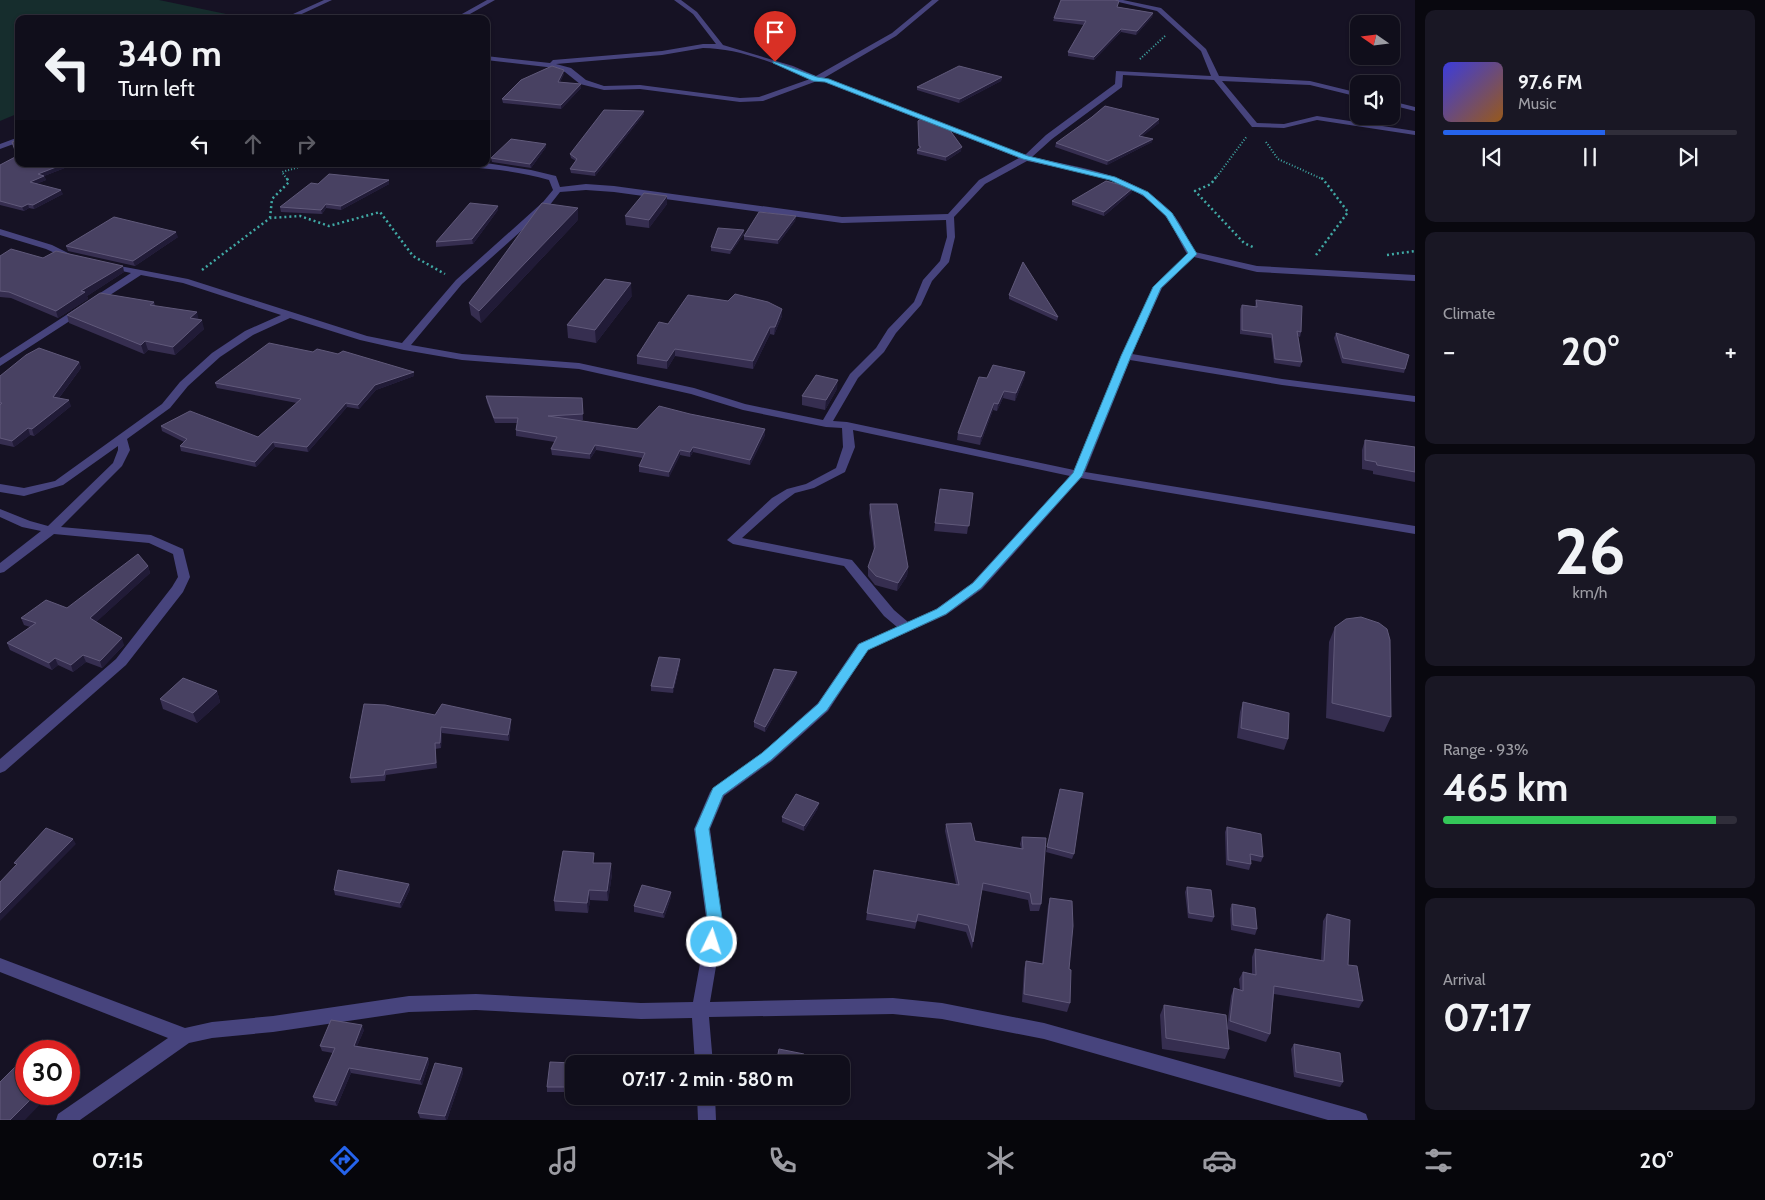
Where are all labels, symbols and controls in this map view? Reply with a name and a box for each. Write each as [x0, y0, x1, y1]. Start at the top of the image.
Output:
pin [754, 11, 796, 62]
north arrow [1350, 15, 1400, 65]
map controls [1350, 15, 1400, 125]
icon: arrive [761, 18, 789, 46]
text: 340 m [118, 32, 222, 75]
icon: left [35, 35, 100, 100]
text: 97.6 FM [1518, 71, 1582, 94]
text: Turn left [118, 75, 195, 102]
button: sound [1350, 75, 1400, 125]
text: Music [1518, 94, 1556, 113]
icon: left [186, 130, 214, 158]
icon: ahead [239, 130, 267, 158]
icon: right [292, 130, 320, 158]
icon: previous [1478, 143, 1506, 171]
icon: pause [1576, 143, 1604, 171]
icon: next [1674, 143, 1702, 171]
text: Climate [1443, 304, 1495, 323]
text: 20° [1561, 328, 1619, 375]
text: − [1443, 334, 1455, 368]
text: + [1725, 334, 1737, 368]
text: 26 [1555, 511, 1625, 590]
text: km/h [1572, 583, 1608, 602]
text: Range · 93% [1443, 740, 1529, 759]
text: 465 km [1443, 764, 1568, 811]
position arrow [685, 915, 737, 967]
text: Arrival [1443, 970, 1486, 989]
text: 07:17 [1443, 994, 1531, 1041]
speed limit sign: 30 [15, 1040, 80, 1105]
text: 07:17 · 2 min · 580 m [622, 1068, 793, 1091]
icon: directions [327, 1143, 362, 1178]
icon: music [546, 1143, 581, 1178]
icon: phone [765, 1143, 800, 1178]
icon: climate [983, 1143, 1018, 1178]
icon: car [1202, 1143, 1237, 1178]
icon: filters [1421, 1143, 1456, 1178]
text: 07:15 [92, 1147, 143, 1174]
text: 20° [1640, 1147, 1673, 1174]

